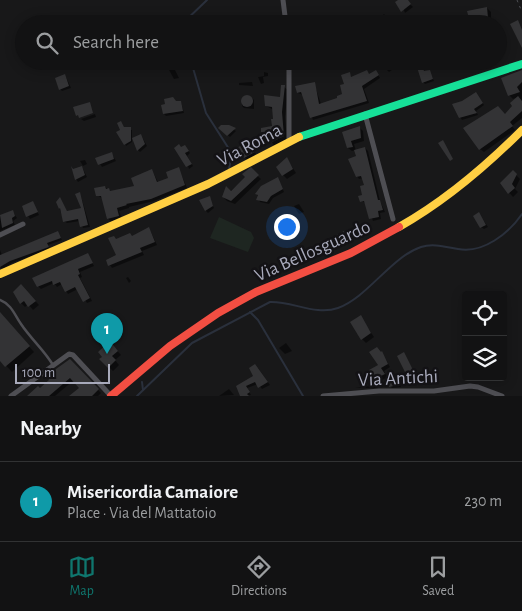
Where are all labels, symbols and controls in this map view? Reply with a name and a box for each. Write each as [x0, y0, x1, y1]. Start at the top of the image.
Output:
search box [15, 15, 507, 70]
icon: search [33, 29, 61, 57]
text: Search here [73, 33, 159, 52]
street label: Via Roma [214, 120, 285, 170]
your location [274, 214, 300, 240]
street label: Via Bellosguardo [252, 217, 373, 285]
map controls [462, 291, 507, 381]
button: locate [462, 291, 507, 336]
pin: 1 [91, 313, 123, 354]
button: layers [462, 336, 507, 381]
scale bar [15, 361, 110, 384]
text: 100 m [22, 366, 55, 380]
street label: Via Antichi [357, 367, 439, 390]
text: Nearby [20, 418, 81, 439]
text: Misericordia Camaiore [67, 483, 238, 502]
text: 1 [33, 493, 39, 509]
text: 230 m [464, 493, 502, 509]
text: Place · Via del Mattatoio [67, 505, 216, 521]
tab: Map [68, 553, 96, 600]
tab: Directions [231, 553, 287, 600]
tab: Saved [422, 553, 454, 600]

